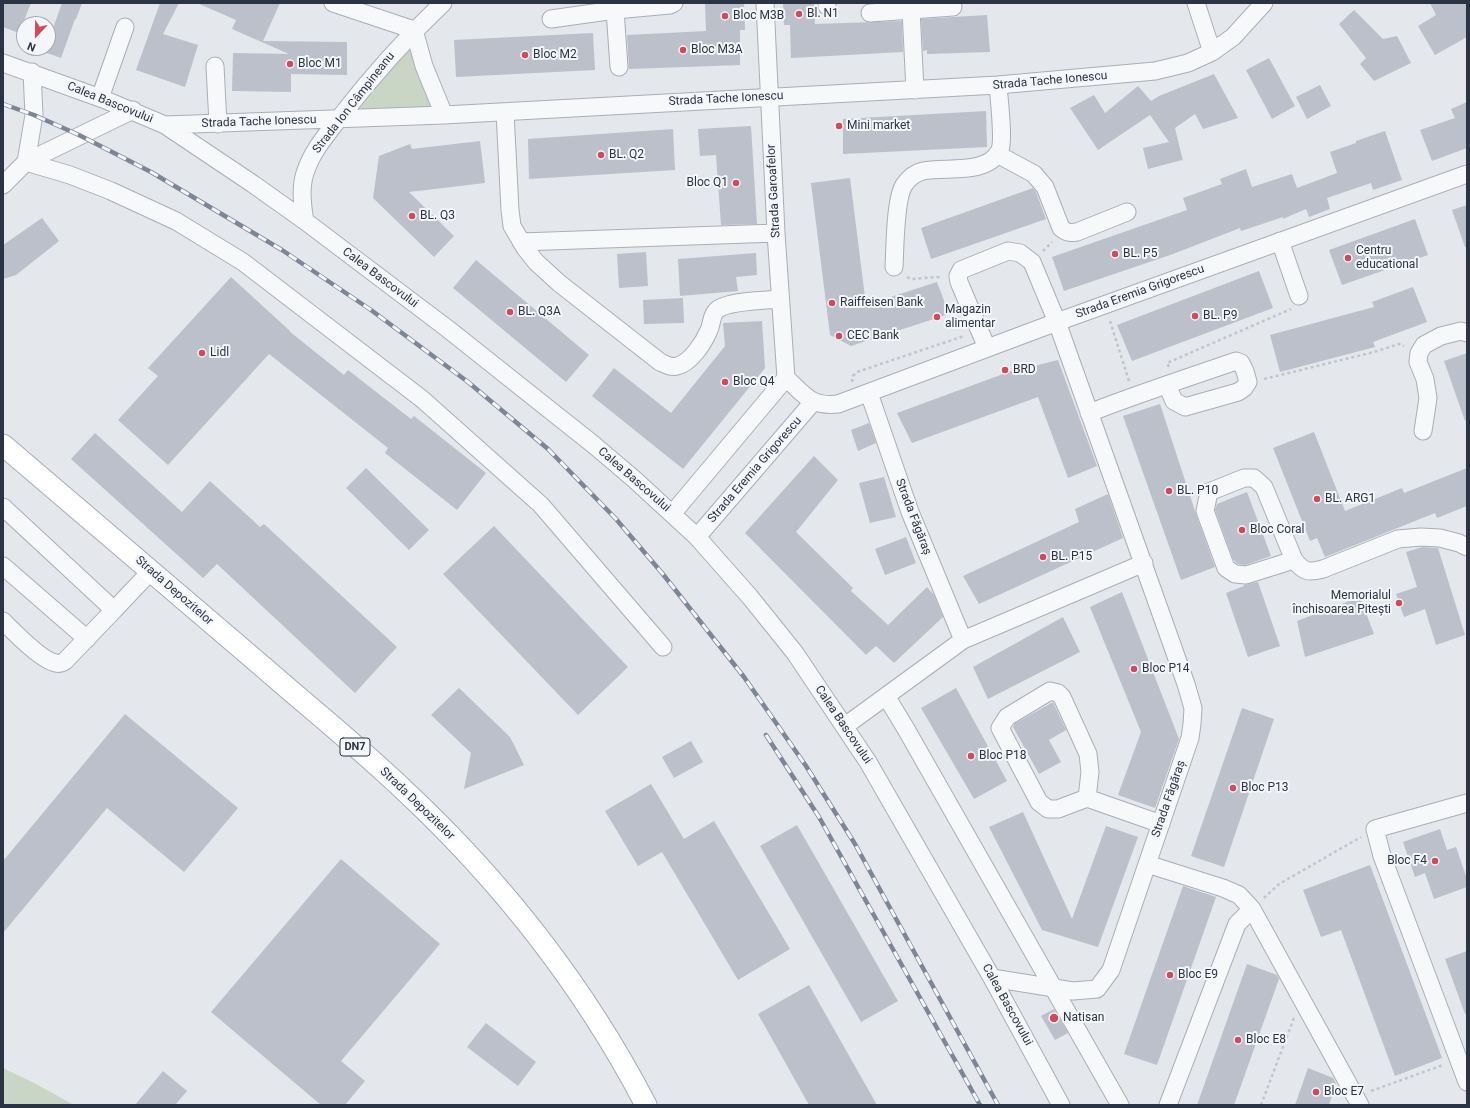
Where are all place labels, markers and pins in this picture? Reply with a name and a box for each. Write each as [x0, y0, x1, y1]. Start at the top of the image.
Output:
place label: Bl. N1 [807, 7, 839, 21]
place label: Bloc M3B [733, 9, 784, 23]
marker: Bl. N1 [794, 9, 804, 19]
marker: Bloc M3B [720, 11, 730, 21]
place label: Bloc M3A [691, 43, 743, 57]
marker: Bloc M3A [678, 45, 688, 55]
place label: Bloc M2 [533, 48, 577, 62]
marker: Bloc M2 [520, 50, 530, 60]
place label: Bloc M1 [298, 57, 342, 71]
marker: Bloc M1 [285, 59, 295, 69]
place label: Mini market [847, 119, 910, 133]
marker: Mini market [834, 121, 844, 131]
place label: BL. Q2 [609, 148, 644, 162]
marker: BL. Q2 [596, 150, 606, 160]
place label: Bloc Q1 [687, 176, 728, 190]
marker: Bloc Q1 [731, 178, 741, 188]
place label: BL. Q3 [420, 209, 455, 223]
marker: BL. Q3 [407, 211, 417, 221]
place label: Centru educational [1356, 244, 1418, 272]
place label: BL. P5 [1123, 247, 1157, 261]
marker: BL. P5 [1110, 249, 1120, 259]
marker: Centru educational [1343, 253, 1353, 263]
place label: Raiffeisen Bank [840, 296, 923, 310]
marker: Raiffeisen Bank [827, 298, 837, 308]
place label: Magazin alimentar [945, 303, 995, 331]
place label: BL. Q3A [518, 305, 561, 319]
marker: BL. Q3A [505, 307, 515, 317]
place label: BL. P9 [1203, 309, 1237, 323]
marker: BL. P9 [1190, 311, 1200, 321]
marker: Magazin alimentar [932, 312, 942, 322]
place label: CEC Bank [847, 329, 899, 343]
marker: CEC Bank [834, 331, 844, 341]
place label: Lidl [210, 346, 229, 360]
marker: Lidl [197, 348, 207, 358]
place label: BRD [1013, 363, 1036, 377]
marker: BRD [1000, 365, 1010, 375]
place label: Bloc Q4 [733, 375, 774, 389]
marker: Bloc Q4 [720, 377, 730, 387]
place label: BL. P10 [1177, 484, 1218, 498]
marker: BL. P10 [1164, 486, 1174, 496]
place label: BL. ARG1 [1325, 492, 1375, 506]
marker: BL. ARG1 [1312, 494, 1322, 504]
place label: Bloc Coral [1250, 523, 1304, 537]
marker: Bloc Coral [1237, 525, 1247, 535]
place label: BL. P15 [1051, 550, 1092, 564]
marker: BL. P15 [1038, 552, 1048, 562]
place label: Memorialul închisoarea Pitești [1292, 589, 1391, 617]
marker: Memorialul închisoarea Pitești [1394, 598, 1404, 608]
place label: Bloc P14 [1142, 662, 1190, 676]
marker: Bloc P14 [1129, 664, 1139, 674]
place label: Bloc P18 [979, 749, 1027, 763]
marker: Bloc P18 [966, 751, 976, 761]
place label: Bloc P13 [1241, 781, 1289, 795]
marker: Bloc P13 [1228, 783, 1238, 793]
place label: Bloc F4 [1387, 854, 1427, 868]
marker: Bloc F4 [1430, 856, 1440, 866]
place label: Bloc E9 [1178, 968, 1218, 982]
marker: Bloc E9 [1165, 970, 1175, 980]
place label: Natisan [1063, 1011, 1104, 1025]
marker: Natisan [1048, 1012, 1060, 1024]
place label: Bloc E8 [1246, 1033, 1286, 1047]
marker: Bloc E8 [1233, 1035, 1243, 1045]
place label: Bloc E7 [1324, 1085, 1364, 1099]
marker: Bloc E7 [1311, 1087, 1321, 1097]

